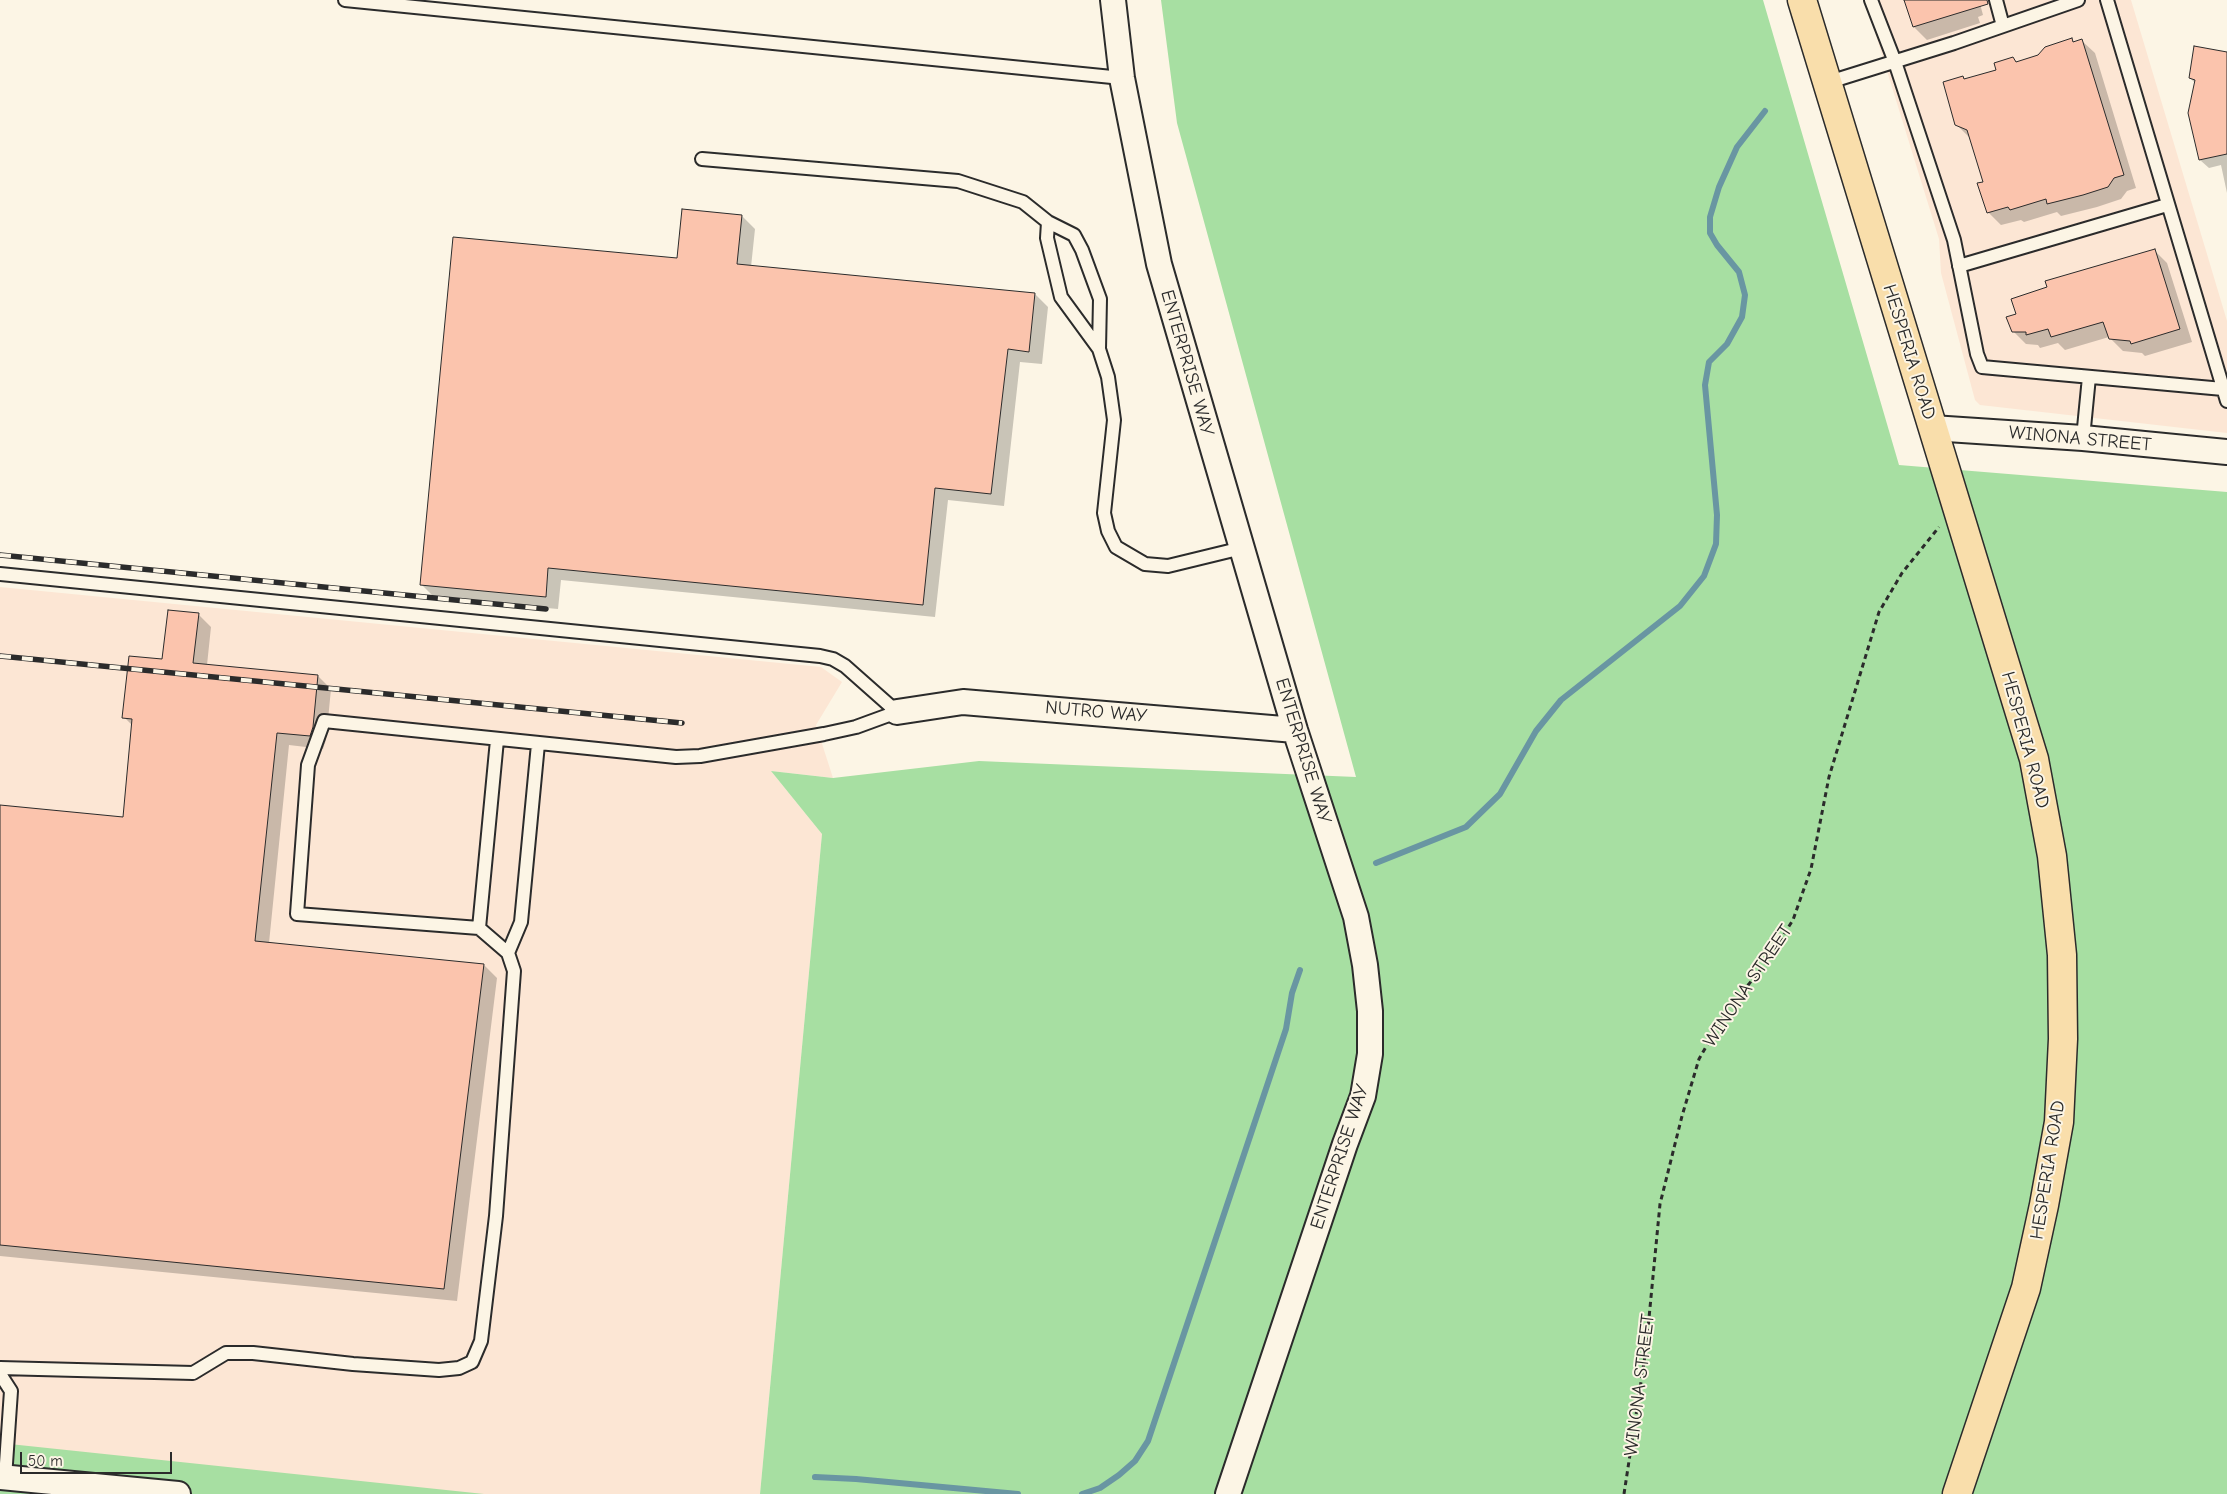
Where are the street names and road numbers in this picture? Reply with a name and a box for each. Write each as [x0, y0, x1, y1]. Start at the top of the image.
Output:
street label: HESPERIA ROAD [1878, 282, 1940, 422]
street label: ENTERPRISE WAY [1155, 287, 1219, 439]
street label: WINONA STREET [2008, 421, 2152, 457]
street label: HESPERIA ROAD [1996, 669, 2054, 811]
street label: ENTERPRISE WAY [1270, 675, 1336, 827]
street label: NUTRO WAY [1044, 696, 1148, 728]
street label: WINONA STREET [1699, 920, 1797, 1052]
street label: ENTERPRISE WAY [1306, 1082, 1374, 1232]
street label: HESPERIA ROAD [2026, 1099, 2070, 1241]
street label: WINONA STREET [1620, 1313, 1660, 1457]

